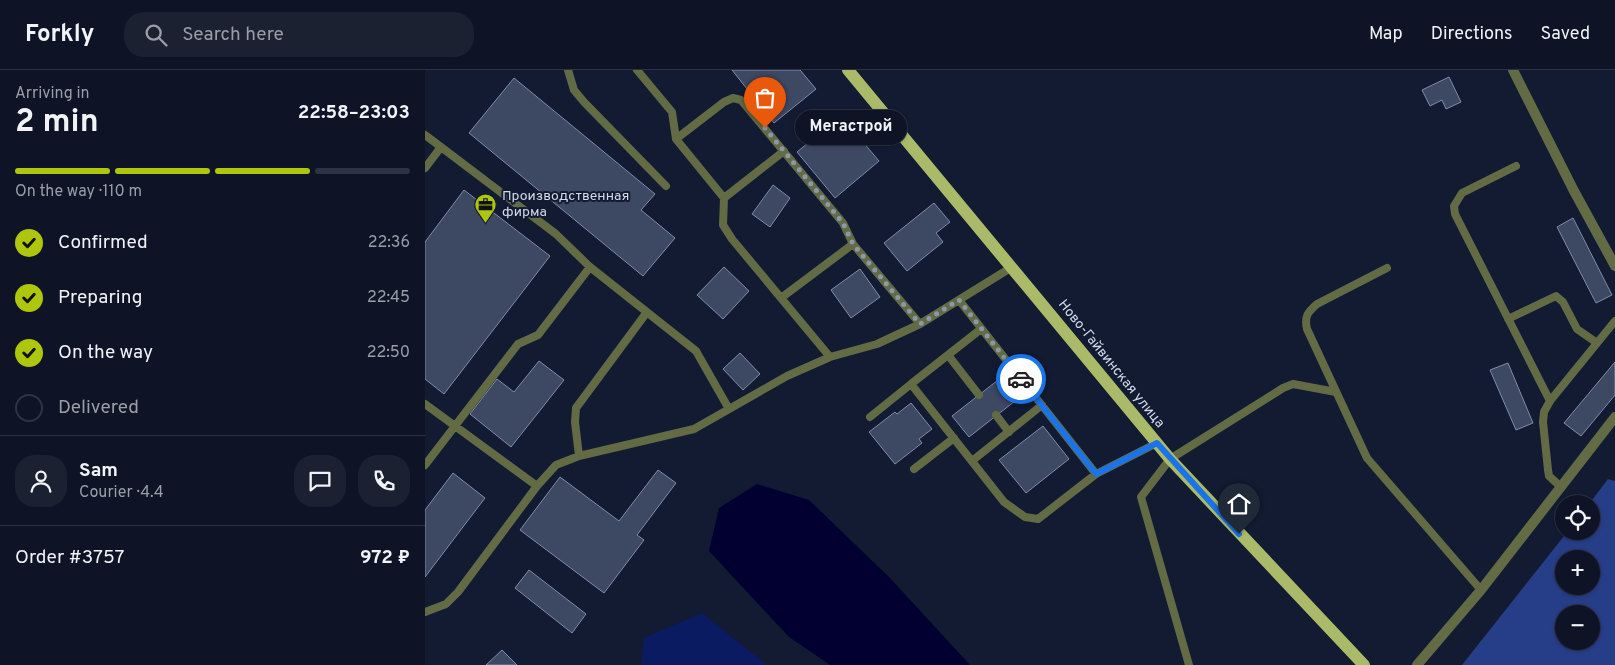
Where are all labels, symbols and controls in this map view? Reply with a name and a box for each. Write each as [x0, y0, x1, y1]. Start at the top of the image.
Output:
search box [124, 12, 474, 57]
text: Forkly [25, 20, 94, 50]
icon: search [142, 21, 170, 49]
text: Search here [182, 23, 284, 47]
text: Map [1369, 23, 1403, 46]
text: Directions [1431, 23, 1513, 46]
text: Saved [1541, 23, 1590, 46]
pin [744, 77, 786, 128]
text: Arriving in [15, 84, 90, 104]
icon: bag [751, 84, 779, 112]
text: 22:58–23:03 [298, 101, 410, 125]
text: 2 min [15, 103, 99, 143]
callout: Мегастрой [795, 110, 907, 146]
text: Мегастрой [810, 117, 892, 137]
text: On the way · 110 m [15, 182, 142, 202]
place label: Производственная фирма [502, 188, 629, 221]
office icon: Производственная фирма [474, 192, 498, 223]
icon: check [15, 229, 43, 257]
text: Confirmed [58, 231, 148, 255]
text: 22:36 [368, 233, 410, 253]
icon: check [15, 284, 43, 312]
text: Preparing [58, 286, 142, 310]
text: 22:45 [367, 288, 410, 308]
street label: Ново-Гайвинская улица [1054, 296, 1168, 432]
icon: check [15, 339, 43, 367]
text: On the way [58, 341, 153, 365]
text: 22:50 [367, 343, 410, 363]
courier [996, 354, 1046, 404]
icon: car [1007, 365, 1035, 393]
text: Delivered [58, 396, 139, 420]
button: person [15, 455, 67, 507]
button: chat [294, 455, 346, 507]
button: phone [358, 455, 410, 507]
text: Sam [79, 459, 118, 483]
text: Courier · 4.4 [79, 483, 164, 503]
pin [1218, 483, 1260, 534]
icon: home [1225, 490, 1253, 518]
map controls [1555, 495, 1600, 650]
button: locate [1555, 495, 1600, 540]
text: Order #3757 [15, 546, 124, 570]
text: 972 ₽ [360, 546, 410, 570]
button: + [1555, 550, 1600, 595]
button: − [1555, 605, 1600, 650]

